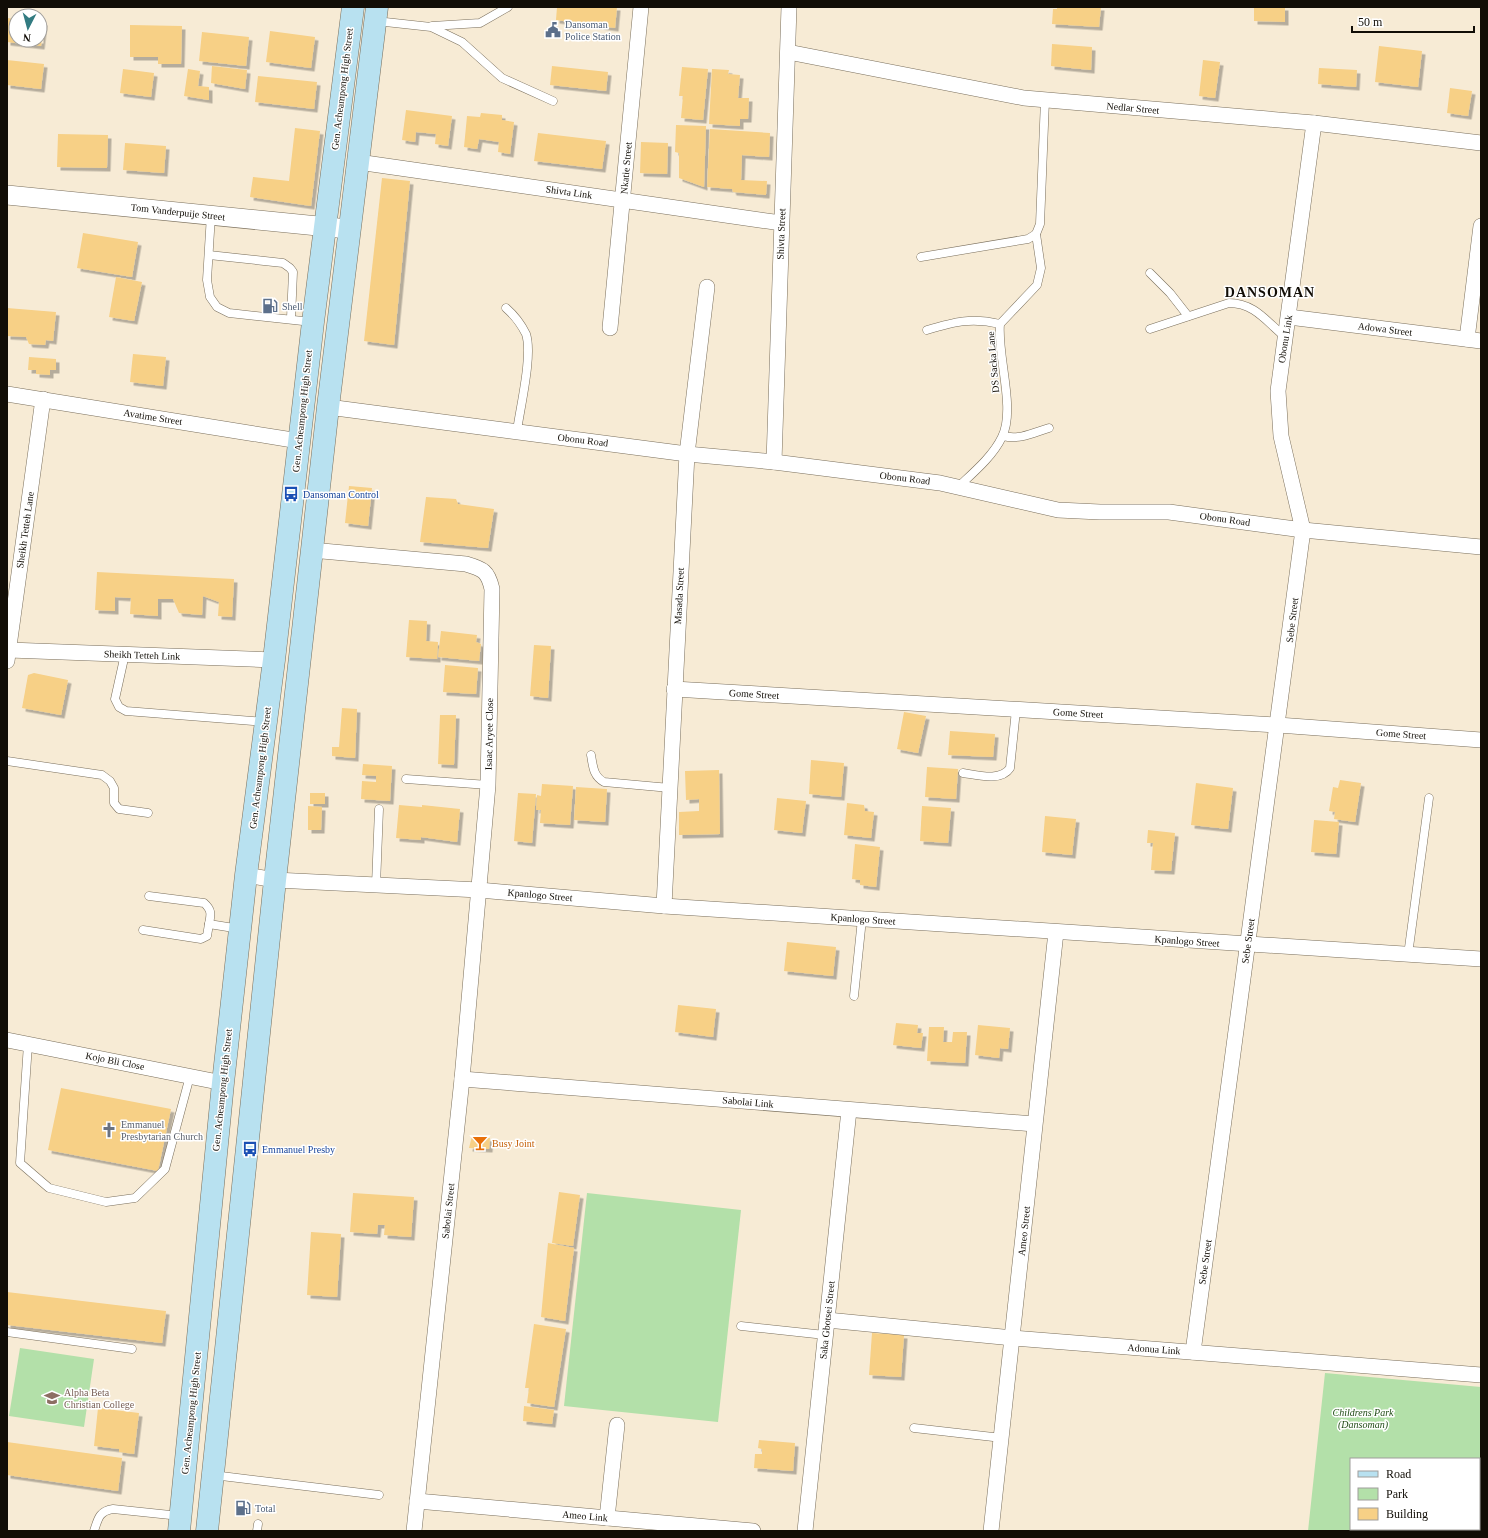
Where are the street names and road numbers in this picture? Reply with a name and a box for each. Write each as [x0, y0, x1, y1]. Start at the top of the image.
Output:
street label: Gen. Acheampong High Street [329, 27, 355, 151]
street label: Nedlar Street [1106, 100, 1160, 116]
street label: Nkatie Street [618, 141, 634, 195]
street label: Shivta Link [545, 183, 593, 201]
street label: Tom Vanderpuije Street [130, 202, 226, 222]
street label: Shivta Street [775, 208, 787, 260]
street label: Obonu Link [1276, 314, 1294, 364]
street label: Adowa Street [1357, 320, 1413, 338]
street label: DS Sacka Lane [985, 330, 1001, 393]
street label: Gen. Acheampong High Street [290, 349, 314, 473]
street label: Avatime Street [123, 407, 183, 427]
street label: Obonu Road [557, 431, 609, 449]
street label: Obonu Road [879, 469, 931, 487]
street label: Sheikh Tetteh Lane [14, 490, 36, 569]
street label: Obonu Road [1199, 510, 1251, 528]
street label: Masada Street [672, 567, 686, 625]
street label: Sebe Street [1284, 597, 1300, 643]
street label: Sheikh Tetteh Link [104, 648, 180, 662]
street label: Gome Street [729, 687, 780, 701]
street label: Isaac Aryee Close [483, 697, 495, 770]
street label: Gen. Acheampong High Street [247, 706, 273, 830]
street label: Gome Street [1053, 706, 1104, 720]
street label: Gome Street [1376, 727, 1427, 741]
street label: Kpanlogo Street [507, 887, 573, 903]
street label: Kpanlogo Street [830, 911, 896, 927]
street label: Sebe Street [1239, 918, 1257, 964]
street label: Kpanlogo Street [1154, 933, 1220, 949]
street label: Gen. Acheampong High Street [210, 1028, 234, 1152]
street label: Kojo Bli Close [84, 1050, 146, 1072]
street label: Sabolai Link [722, 1094, 774, 1110]
street label: Sabolai Street [440, 1182, 456, 1239]
street label: Ameo Street [1016, 1205, 1032, 1257]
street label: Sebe Street [1196, 1239, 1214, 1285]
street label: Saka Gbotsei Street [817, 1280, 837, 1360]
street label: Adonua Link [1127, 1342, 1181, 1356]
street label: Gen. Acheampong High Street [179, 1351, 203, 1475]
street label: Ameo Link [562, 1509, 608, 1523]

